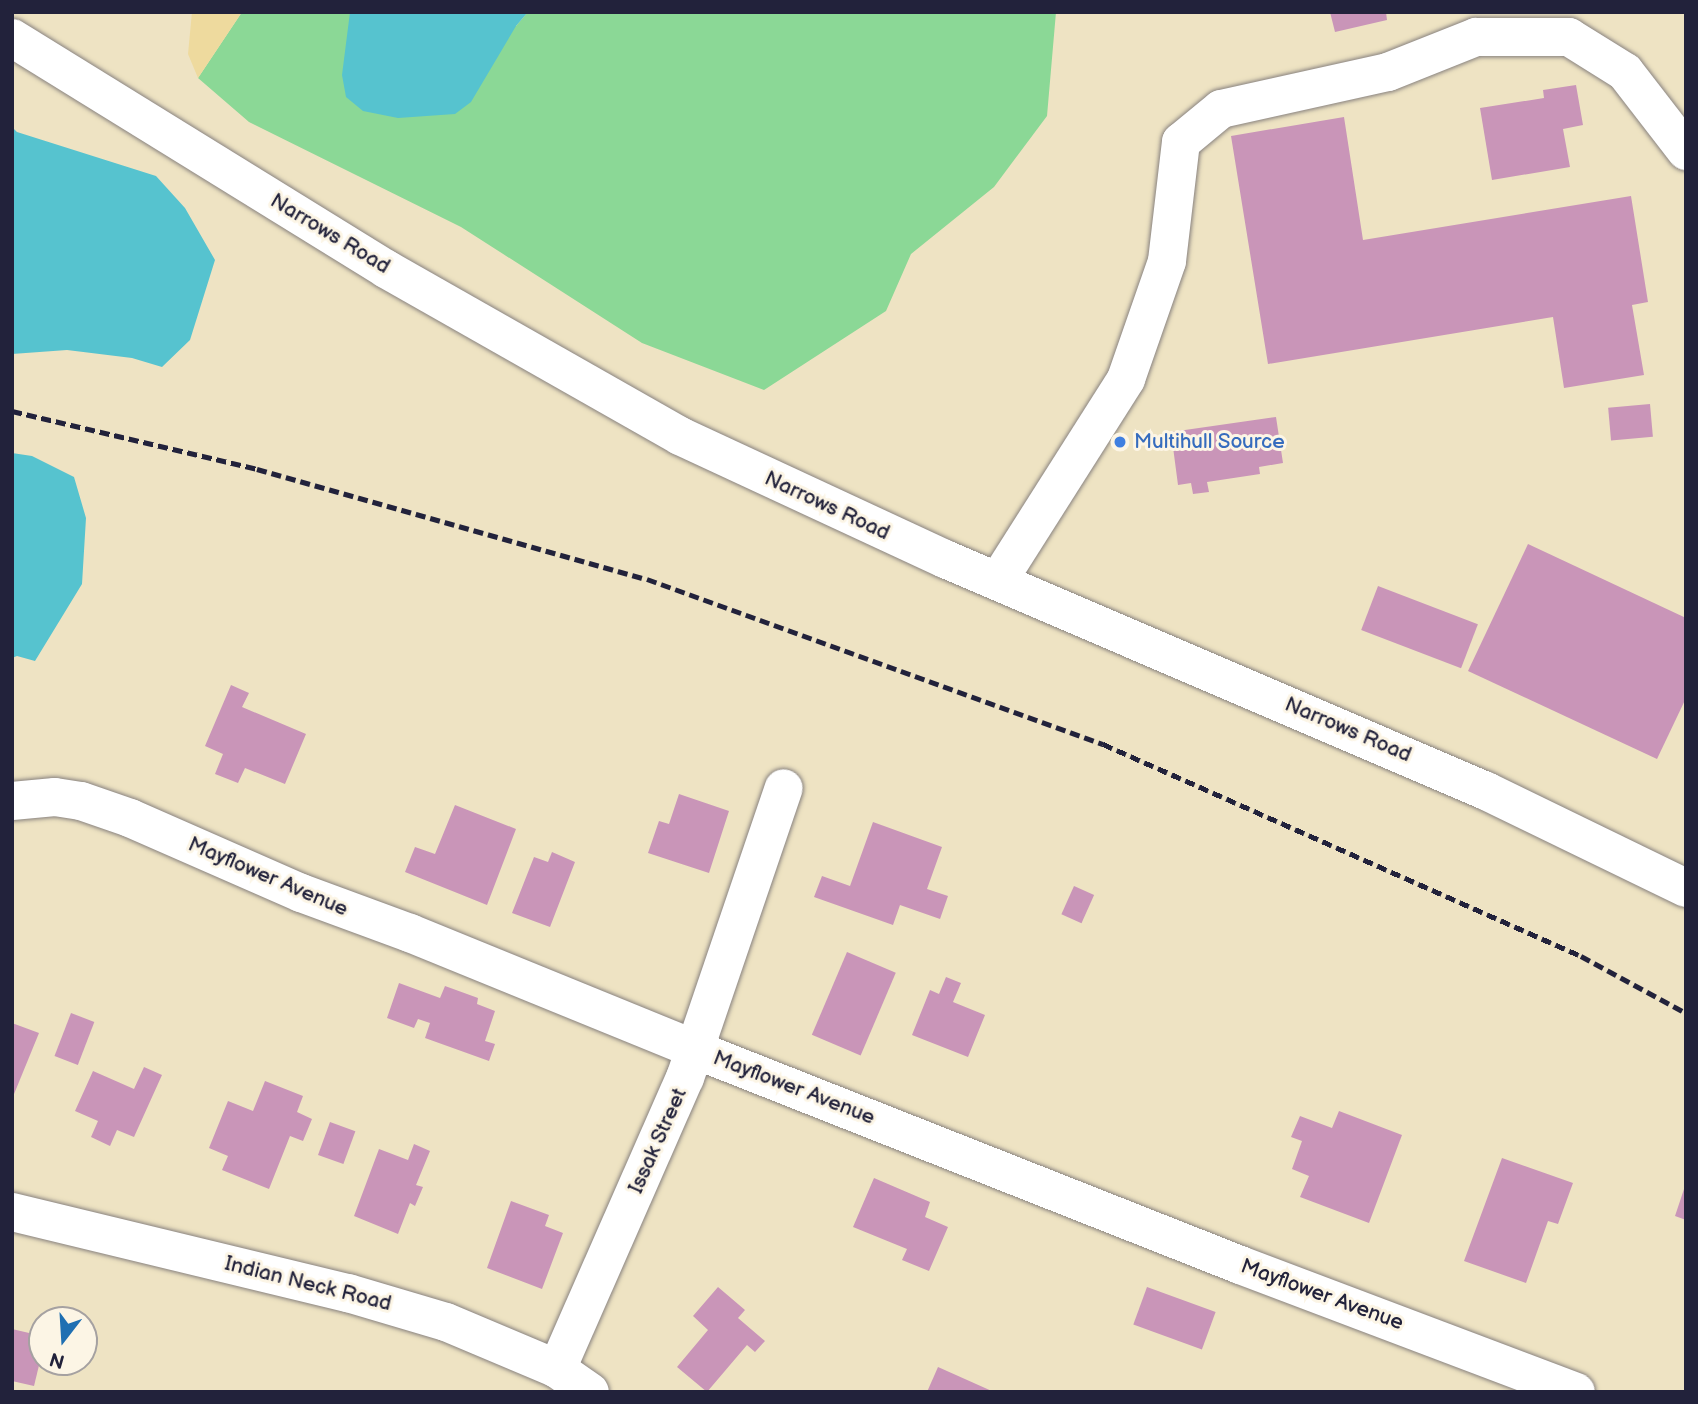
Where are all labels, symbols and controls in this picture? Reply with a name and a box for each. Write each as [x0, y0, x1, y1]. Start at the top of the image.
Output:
street label: Narrows Road [266, 188, 394, 280]
place label: Multihull Source [1134, 429, 1285, 455]
marker: Multihull Source [1112, 434, 1128, 450]
street label: Narrows Road [760, 466, 894, 546]
street label: Narrows Road [1281, 692, 1415, 768]
street label: Mayflower Avenue [184, 832, 352, 922]
street label: Mayflower Avenue [710, 1046, 878, 1130]
street label: Issak Street [624, 1084, 692, 1198]
street label: Indian Neck Road [222, 1251, 394, 1317]
street label: Mayflower Avenue [1237, 1254, 1407, 1336]
north arrow [28, 1306, 98, 1376]
text: N [47, 1347, 67, 1373]

